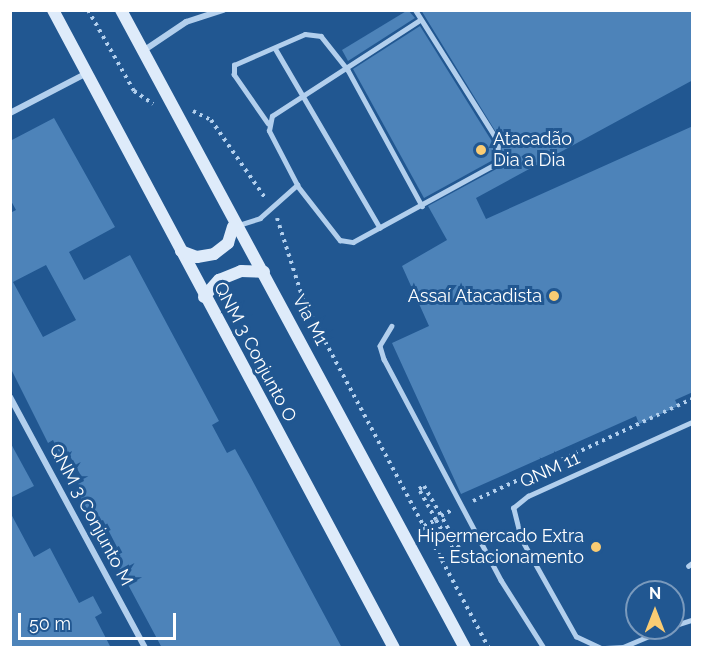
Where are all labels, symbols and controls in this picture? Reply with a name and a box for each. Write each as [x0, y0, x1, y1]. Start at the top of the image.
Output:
place label: Atacadão Dia a Dia [493, 129, 572, 172]
marker: Atacadão Dia a Dia [474, 143, 488, 157]
street label: QNM 3 Conjunto O [209, 278, 301, 426]
place label: Assaí Atacadista [407, 285, 542, 307]
marker: Assaí Atacadista [547, 289, 561, 303]
street label: Via M1 [288, 291, 332, 349]
street label: QNM 3 Conjunto M [44, 440, 138, 590]
street label: QNM 11 [517, 447, 583, 493]
place label: Hipermercado Extra - Estacionamento [417, 526, 584, 568]
marker: Hipermercado Extra - Estacionamento [589, 540, 603, 554]
north arrow [625, 580, 685, 640]
text: N [649, 584, 661, 603]
scale bar [21, 601, 178, 639]
text: 50 m [29, 613, 71, 634]

